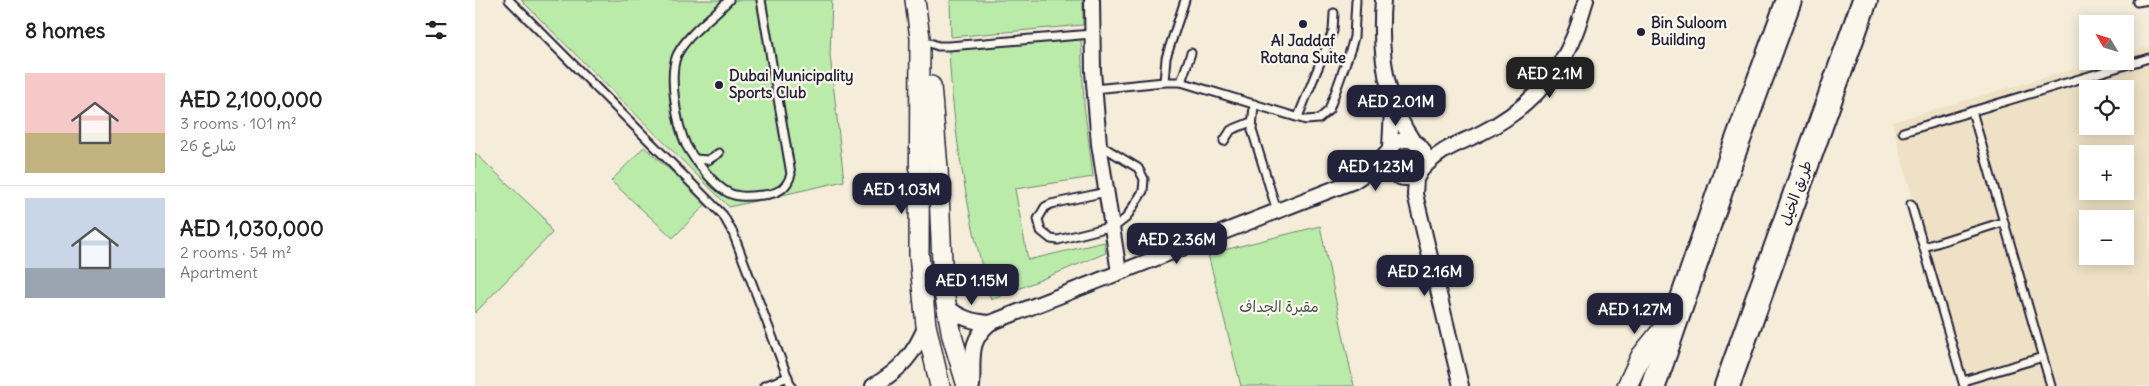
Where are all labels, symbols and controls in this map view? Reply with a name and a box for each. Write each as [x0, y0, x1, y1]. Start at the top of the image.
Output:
place label: Bin Suloom Building [1651, 13, 1727, 50]
north arrow [2079, 15, 2134, 70]
map controls [2079, 15, 2134, 265]
icon: filters [422, 16, 450, 44]
text: 8 homes [25, 17, 105, 44]
marker: Al Jaddaf Rotana Suite [1297, 18, 1309, 30]
marker: Bin Suloom Building [1635, 26, 1647, 38]
place label: Al Jaddaf Rotana Suite [1260, 31, 1346, 67]
pin: AED 2.1M [1498, 56, 1602, 99]
text: AED 2.1M [1517, 63, 1583, 83]
place label: Dubai Municipality Sports Club [729, 66, 853, 103]
marker: Dubai Municipality Sports Club [713, 79, 725, 91]
button: locate [2079, 80, 2134, 135]
pin: AED 2.01M [1339, 84, 1453, 127]
text: AED 2,100,000 [180, 86, 323, 113]
text: AED 2.01M [1358, 91, 1434, 111]
icon: home [65, 93, 125, 153]
text: 3 rooms · 101 m² [180, 113, 297, 133]
text: شارع 26 [180, 135, 236, 155]
button: + [2079, 145, 2134, 200]
pin: AED 1.23M [1319, 150, 1433, 192]
text: AED 1.23M [1338, 156, 1414, 176]
street label: طريق الخيل [1775, 158, 1816, 228]
pin: AED 1.03M [845, 172, 959, 215]
text: AED 1.03M [863, 179, 941, 199]
button: − [2079, 210, 2134, 265]
text: AED 1,030,000 [180, 215, 324, 242]
icon: home [65, 218, 125, 278]
pin: AED 2.36M [1120, 222, 1234, 265]
text: AED 2.36M [1138, 229, 1216, 249]
text: 2 rooms · 54 m² [180, 242, 292, 262]
pin: AED 2.16M [1368, 254, 1482, 297]
text: AED 2.16M [1388, 261, 1462, 281]
text: Apartment [180, 262, 258, 282]
pin: AED 1.15M [915, 264, 1029, 306]
text: AED 1.15M [936, 270, 1008, 290]
pin: AED 1.27M [1578, 292, 1692, 335]
park label: مقبرة الجداف [1239, 297, 1319, 316]
text: AED 1.27M [1598, 299, 1672, 319]

